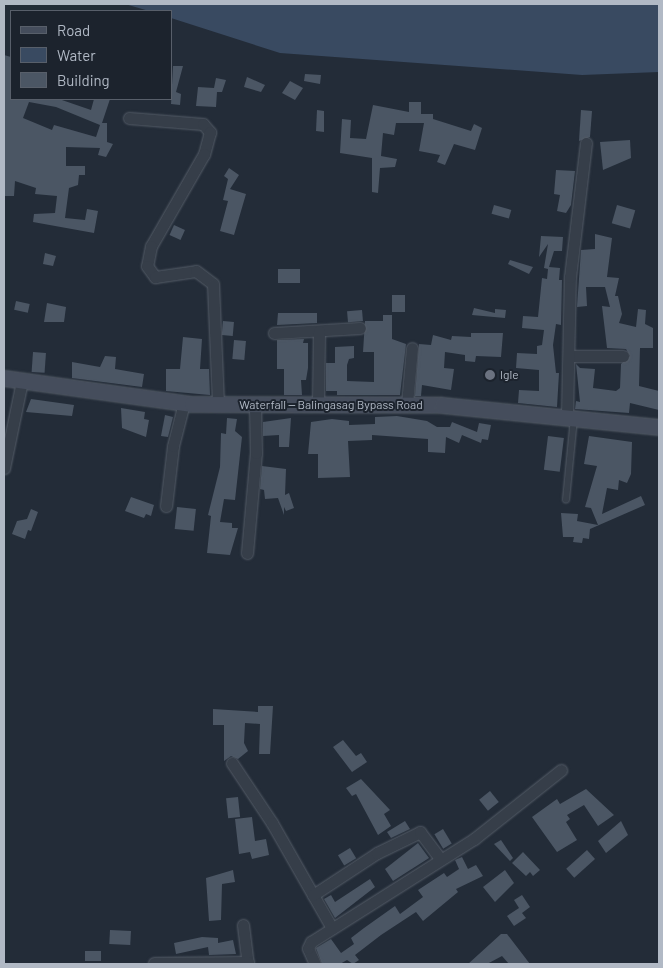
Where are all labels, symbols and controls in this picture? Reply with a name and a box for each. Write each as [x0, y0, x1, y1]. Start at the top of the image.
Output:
legend [10, 10, 172, 100]
text: Road [57, 21, 90, 39]
text: Water [57, 46, 96, 64]
text: Building [57, 71, 110, 89]
place label: Igle [500, 368, 519, 382]
marker: Igle [484, 369, 496, 381]
street label: Waterfall ‒ Balingasag Bypass Road [239, 398, 423, 412]

